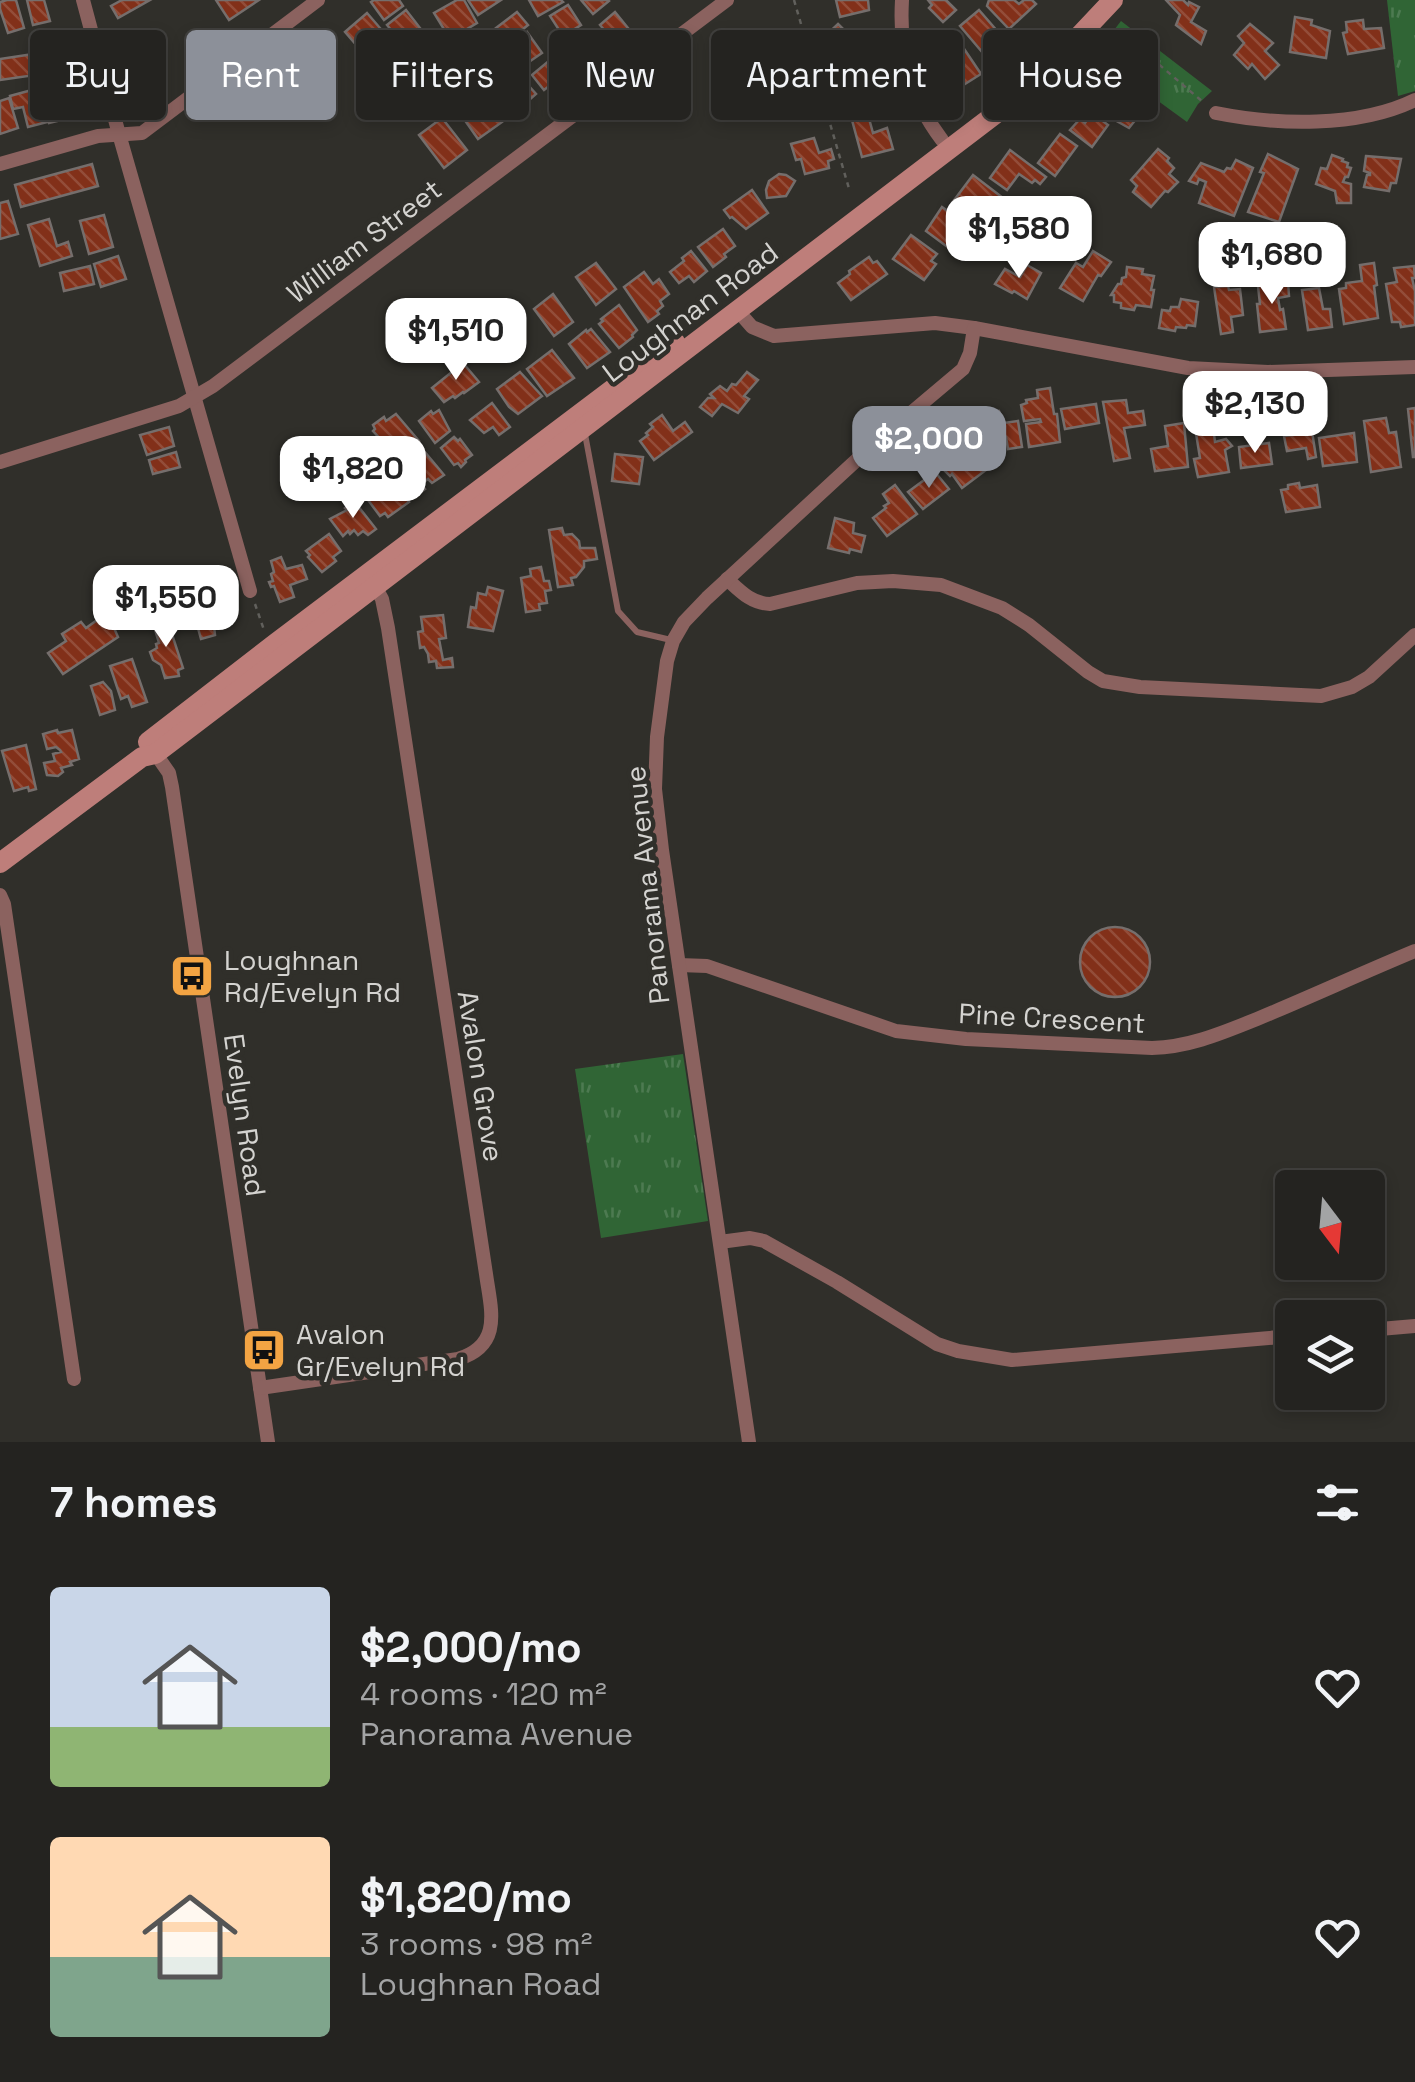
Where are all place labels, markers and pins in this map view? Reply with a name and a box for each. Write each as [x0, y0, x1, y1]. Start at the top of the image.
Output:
pin: $1,580 [938, 196, 1100, 281]
pin: $1,680 [1191, 222, 1353, 307]
pin: $1,510 [375, 298, 537, 383]
pin: $2,130 [1174, 371, 1336, 456]
pin: $2,000 [848, 406, 1010, 491]
pin: $1,820 [272, 436, 434, 521]
pin: $1,550 [85, 565, 247, 650]
place label: Loughnan Rd/Evelyn Rd [224, 942, 401, 1010]
bus stop icon: Loughnan Rd/Evelyn Rd [169, 953, 215, 999]
place label: Avalon Gr/Evelyn Rd [296, 1316, 465, 1384]
bus stop icon: Avalon Gr/Evelyn Rd [241, 1327, 287, 1373]

